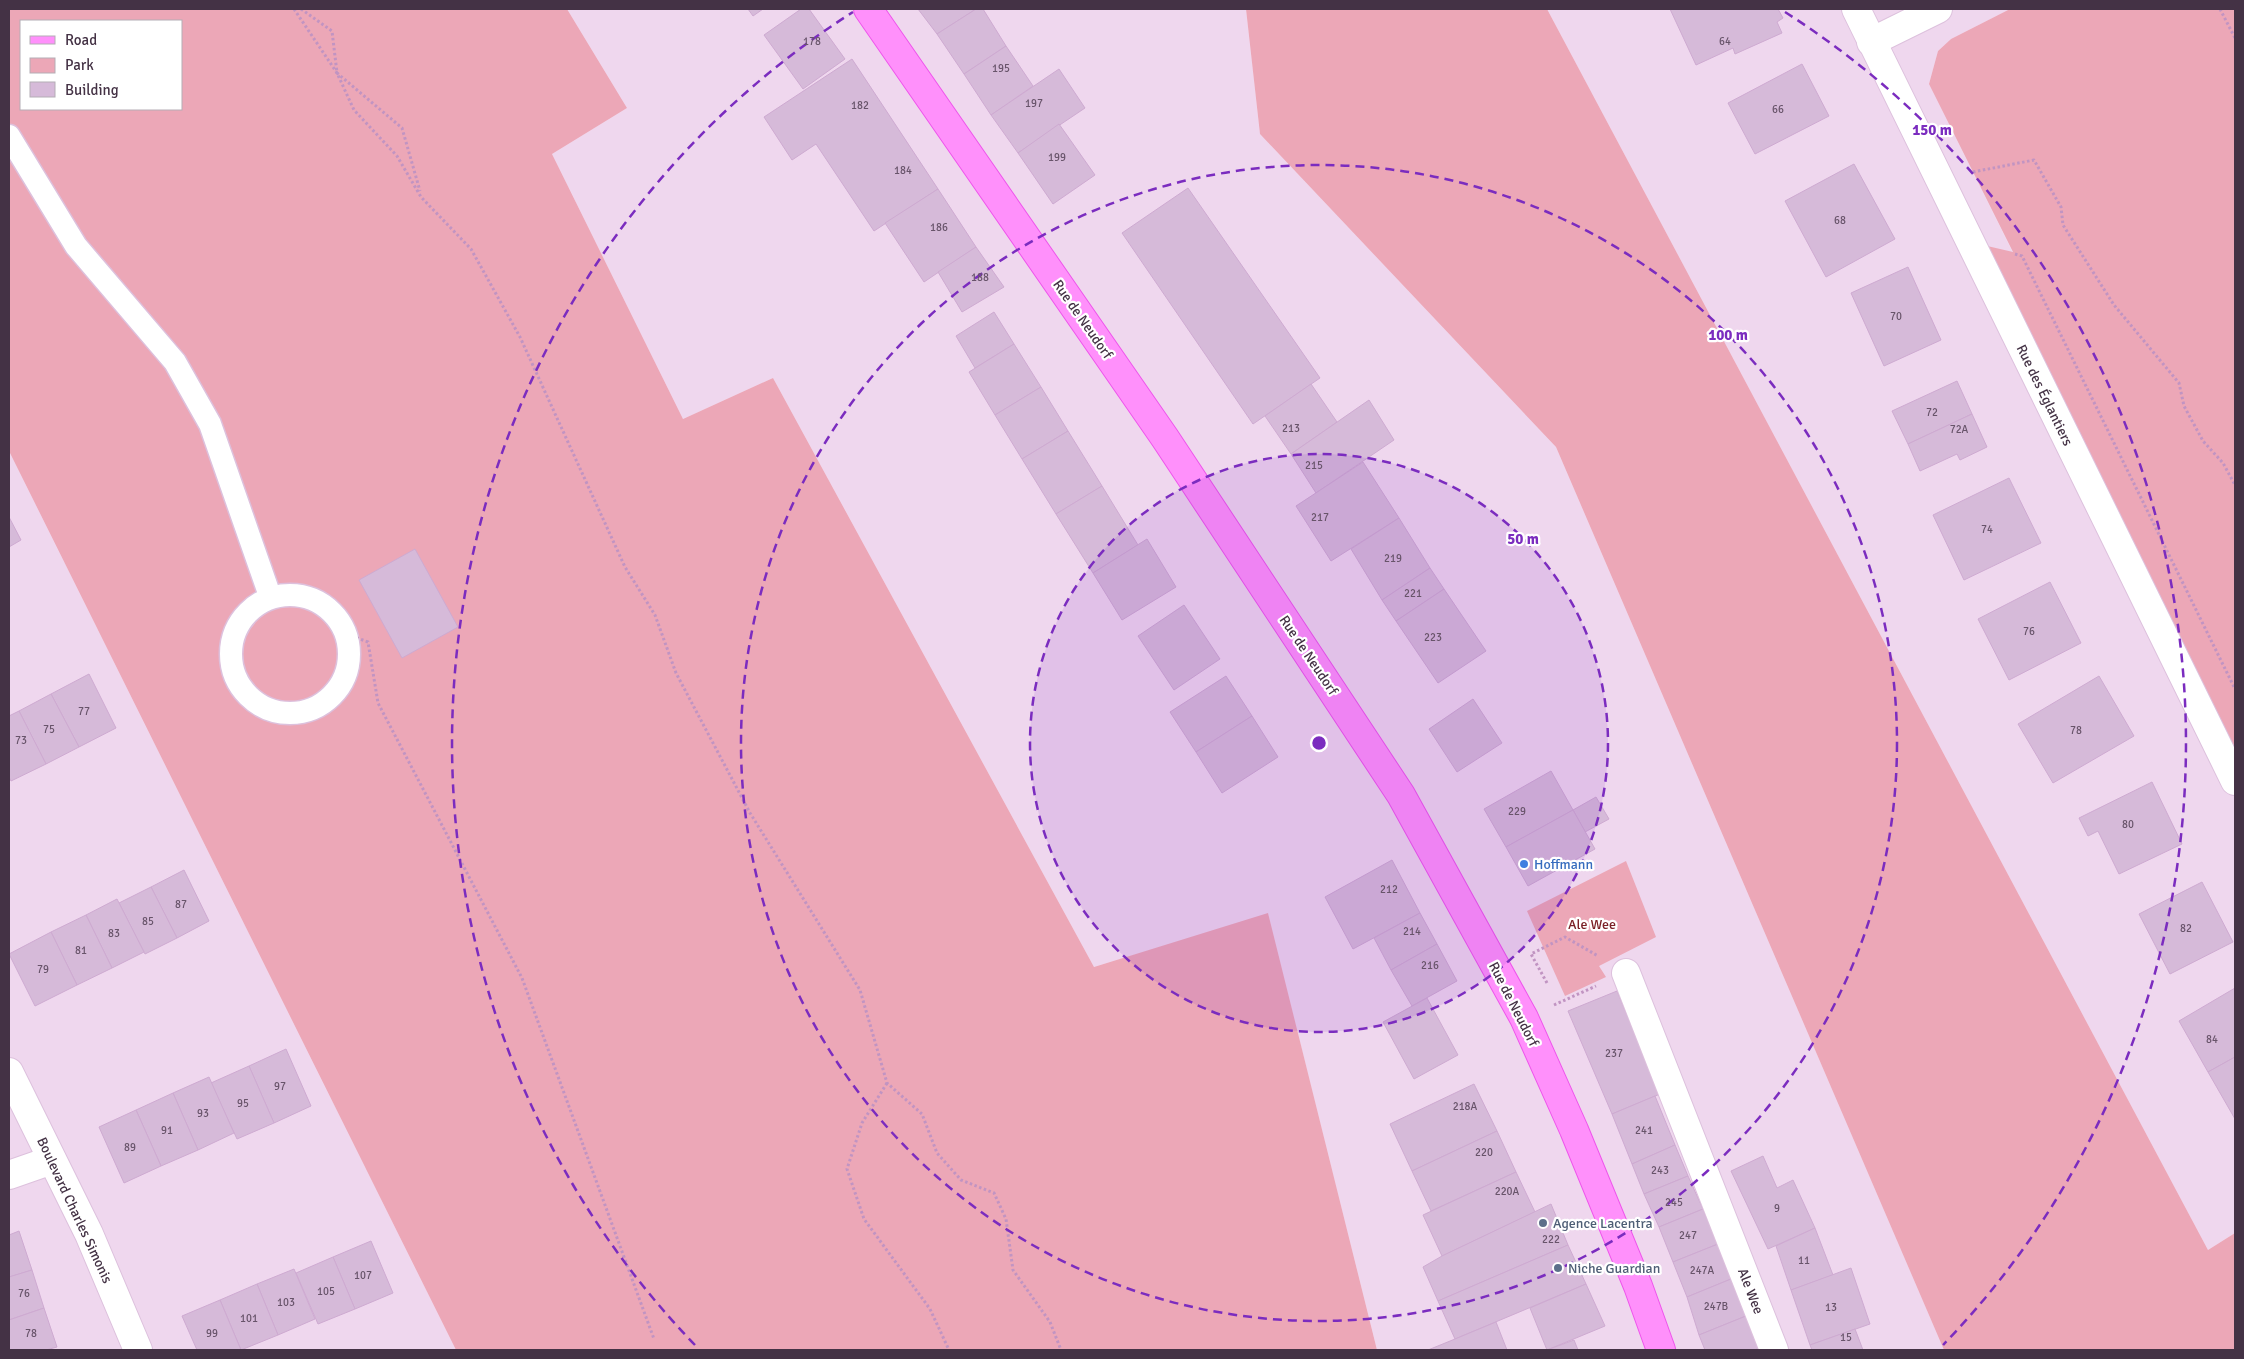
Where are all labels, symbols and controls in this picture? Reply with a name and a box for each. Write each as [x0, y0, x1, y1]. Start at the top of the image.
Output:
legend [20, 20, 182, 110]
text: Road [65, 31, 97, 49]
house number: 178 [803, 35, 821, 48]
house number: 64 [1719, 35, 1731, 48]
text: Park [65, 56, 94, 74]
house number: 195 [992, 62, 1010, 75]
text: Building [65, 81, 119, 99]
house number: 197 [1025, 97, 1043, 110]
house number: 182 [851, 99, 869, 112]
house number: 66 [1772, 103, 1784, 116]
text: 150 m [1912, 121, 1952, 139]
house number: 199 [1048, 151, 1066, 164]
house number: 184 [894, 164, 912, 177]
house number: 68 [1834, 214, 1846, 227]
house number: 186 [930, 221, 948, 234]
house number: 188 [971, 271, 989, 284]
street label: Rue de Neudorf [1049, 277, 1117, 363]
house number: 70 [1890, 310, 1902, 323]
text: 100 m [1708, 326, 1748, 344]
street label: Rue des Églantiers [2013, 342, 2076, 449]
house number: 72 [1926, 406, 1938, 419]
house number: 213 [1282, 422, 1300, 435]
house number: 72A [1950, 423, 1969, 436]
house number: 215 [1305, 459, 1323, 472]
house number: 217 [1311, 511, 1329, 524]
house number: 74 [1981, 523, 1993, 536]
text: 50 m [1507, 530, 1539, 548]
house number: 219 [1384, 552, 1402, 565]
house number: 221 [1404, 587, 1422, 600]
street label: Rue de Neudorf [1276, 612, 1342, 699]
house number: 76 [2023, 625, 2035, 638]
house number: 223 [1424, 631, 1442, 644]
house number: 77 [78, 705, 90, 718]
house number: 75 [43, 723, 55, 736]
house number: 78 [2070, 724, 2082, 737]
house number: 73 [15, 734, 27, 747]
centre of rings [1310, 734, 1328, 752]
house number: 229 [1508, 805, 1526, 818]
house number: 80 [2122, 818, 2134, 831]
place label: Hoffmann [1534, 856, 1593, 873]
marker: Hoffmann [1518, 858, 1530, 870]
house number: 212 [1380, 883, 1398, 896]
house number: 87 [175, 898, 187, 911]
house number: 85 [142, 915, 154, 928]
park label: Ale Wee [1568, 916, 1616, 933]
house number: 82 [2180, 922, 2192, 935]
house number: 214 [1403, 925, 1421, 938]
house number: 83 [108, 927, 120, 940]
house number: 81 [75, 944, 87, 957]
house number: 216 [1421, 959, 1439, 972]
street label: Rue de Neudorf [1485, 959, 1543, 1050]
house number: 79 [37, 963, 49, 976]
house number: 84 [2206, 1033, 2218, 1046]
house number: 237 [1605, 1047, 1623, 1060]
house number: 97 [274, 1080, 286, 1093]
house number: 95 [237, 1097, 249, 1110]
house number: 218A [1453, 1100, 1478, 1113]
house number: 93 [197, 1107, 209, 1120]
house number: 91 [161, 1124, 173, 1137]
house number: 241 [1635, 1124, 1653, 1137]
street label: Boulevard Charles Simonis [33, 1134, 116, 1286]
house number: 89 [124, 1141, 136, 1154]
house number: 220 [1475, 1146, 1493, 1159]
house number: 243 [1651, 1164, 1669, 1177]
house number: 220A [1495, 1185, 1520, 1198]
house number: 245 [1665, 1196, 1683, 1209]
house number: 9 [1774, 1202, 1780, 1215]
place label: Agence Lacentra [1553, 1215, 1653, 1232]
marker: Agence Lacentra [1537, 1217, 1549, 1229]
house number: 247 [1679, 1229, 1697, 1242]
house number: 222 [1542, 1233, 1560, 1246]
house number: 11 [1798, 1254, 1810, 1267]
place label: Niche Guardian [1568, 1260, 1660, 1277]
marker: Niche Guardian [1552, 1262, 1564, 1274]
house number: 247A [1690, 1264, 1715, 1277]
street label: Ale Wee [1734, 1266, 1767, 1317]
house number: 107 [354, 1269, 372, 1282]
house number: 105 [317, 1285, 335, 1298]
house number: 76 [18, 1287, 30, 1300]
house number: 103 [277, 1296, 295, 1309]
house number: 247B [1704, 1300, 1729, 1313]
house number: 13 [1825, 1301, 1837, 1314]
house number: 101 [240, 1312, 258, 1325]
house number: 78 [25, 1327, 37, 1340]
house number: 99 [206, 1327, 218, 1340]
house number: 15 [1840, 1331, 1852, 1344]

